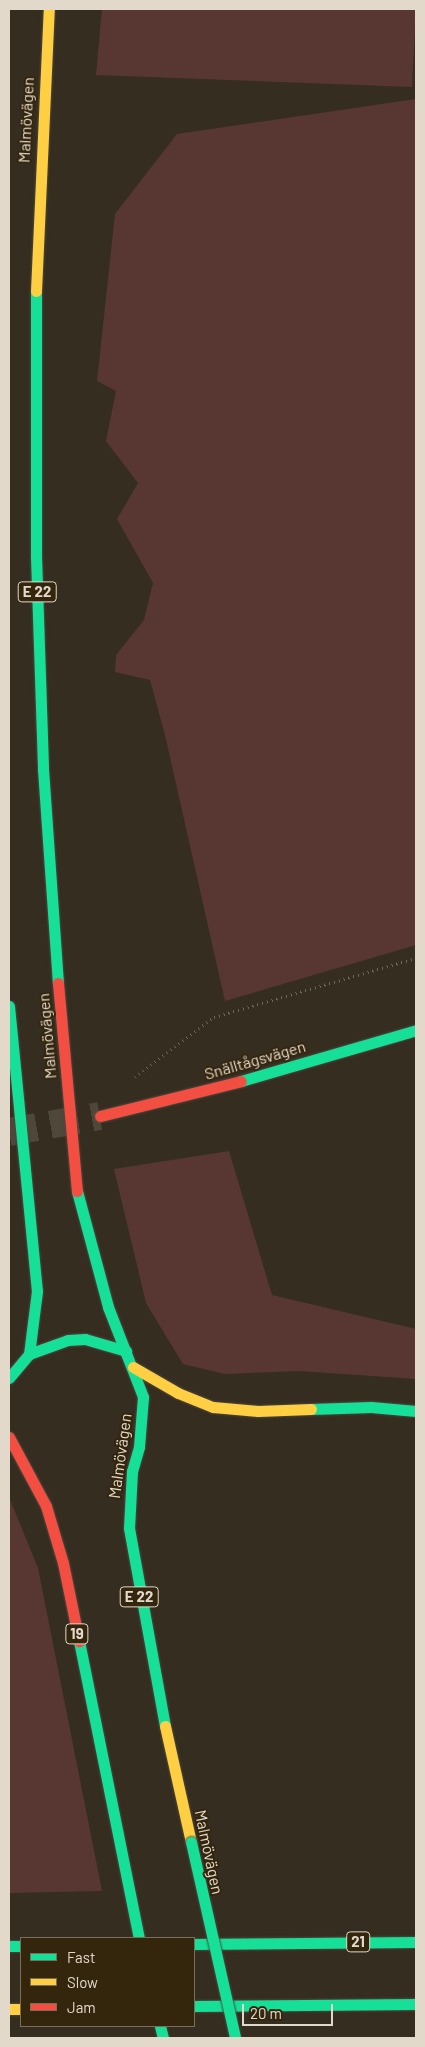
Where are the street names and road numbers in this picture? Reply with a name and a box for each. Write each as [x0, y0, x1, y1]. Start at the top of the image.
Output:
street label: Malmövägen [14, 77, 38, 163]
road number: E 22 [17, 580, 57, 604]
street label: Malmövägen [34, 992, 60, 1080]
street label: Snälltågsvägen [202, 1036, 308, 1084]
street label: Malmövägen [105, 1412, 135, 1500]
road number: E 22 [119, 1584, 159, 1610]
road number: 19 [64, 1622, 90, 1646]
street label: Malmövägen [191, 1808, 227, 1896]
road number: 21 [346, 1930, 370, 1954]

